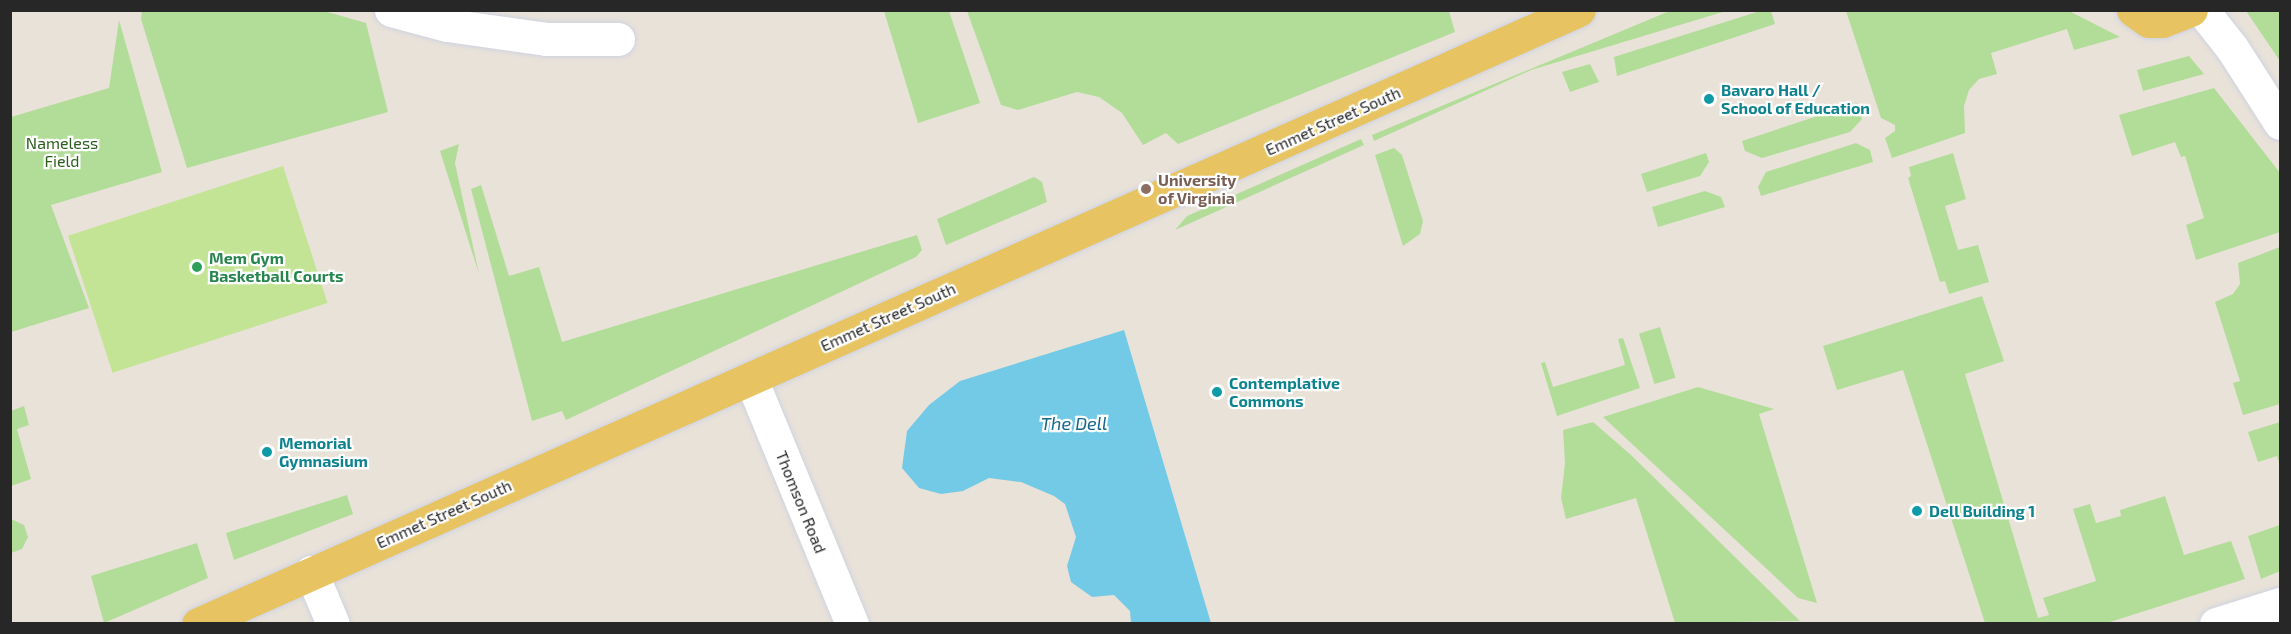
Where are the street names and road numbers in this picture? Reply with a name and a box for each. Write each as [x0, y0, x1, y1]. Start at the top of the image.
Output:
street label: Emmet Street South [1262, 83, 1404, 159]
street label: Emmet Street South [817, 279, 959, 355]
street label: Thomson Road [772, 448, 830, 556]
street label: Emmet Street South [373, 476, 515, 552]

